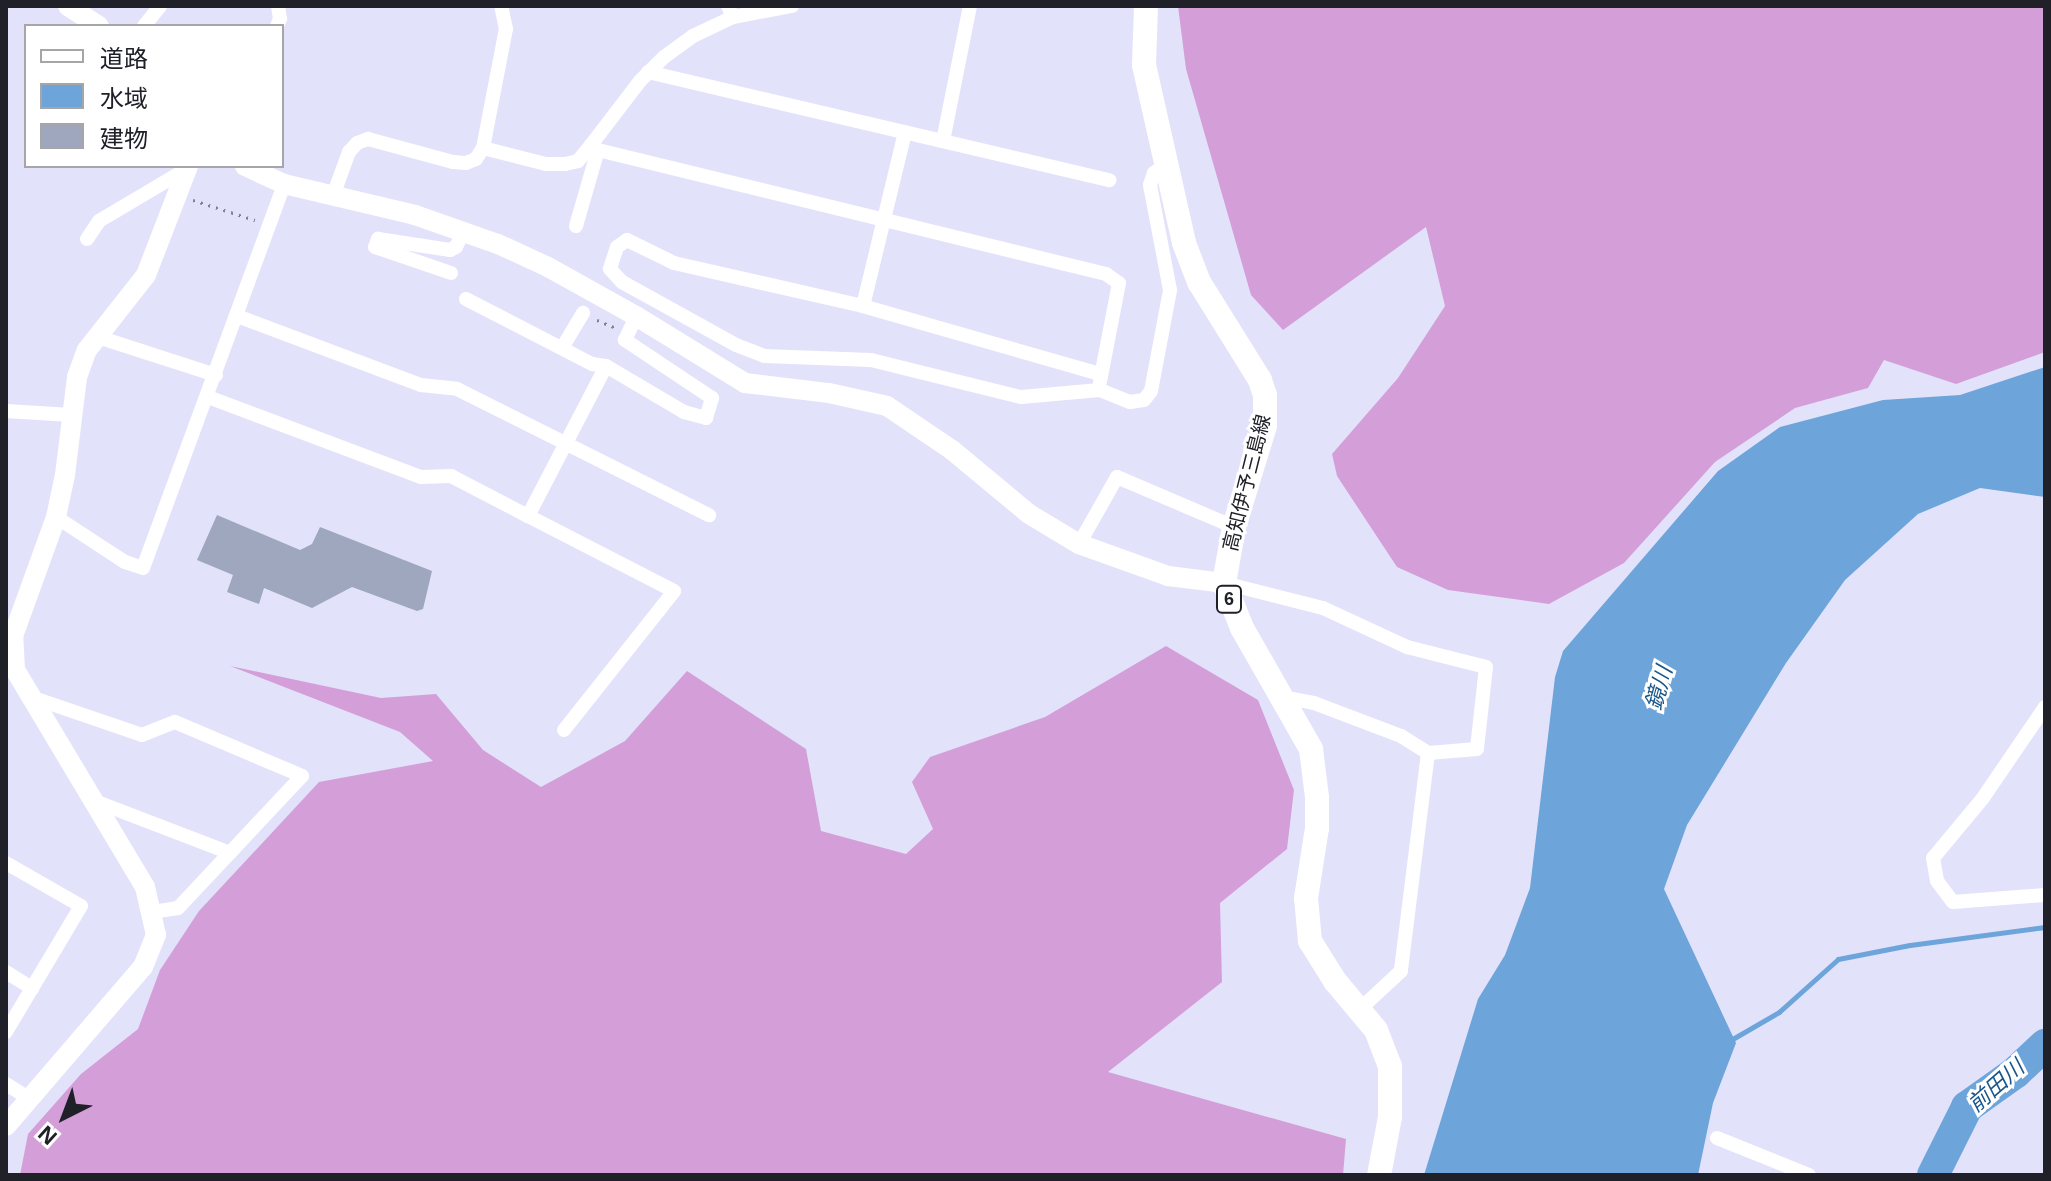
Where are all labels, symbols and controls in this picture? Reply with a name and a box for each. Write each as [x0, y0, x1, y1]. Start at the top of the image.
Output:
legend [24, 24, 284, 168]
text: 道路 [100, 45, 148, 72]
text: 水域 [100, 85, 148, 112]
text: 建物 [100, 125, 148, 152]
street label: 高知伊予三島線 [1218, 412, 1276, 554]
road number: 6 [1215, 585, 1243, 613]
water label: 鏡川 [1640, 663, 1678, 713]
water label: 前田川 [1962, 1054, 2030, 1118]
north arrow [24, 1077, 104, 1157]
text: N [33, 1121, 62, 1150]

